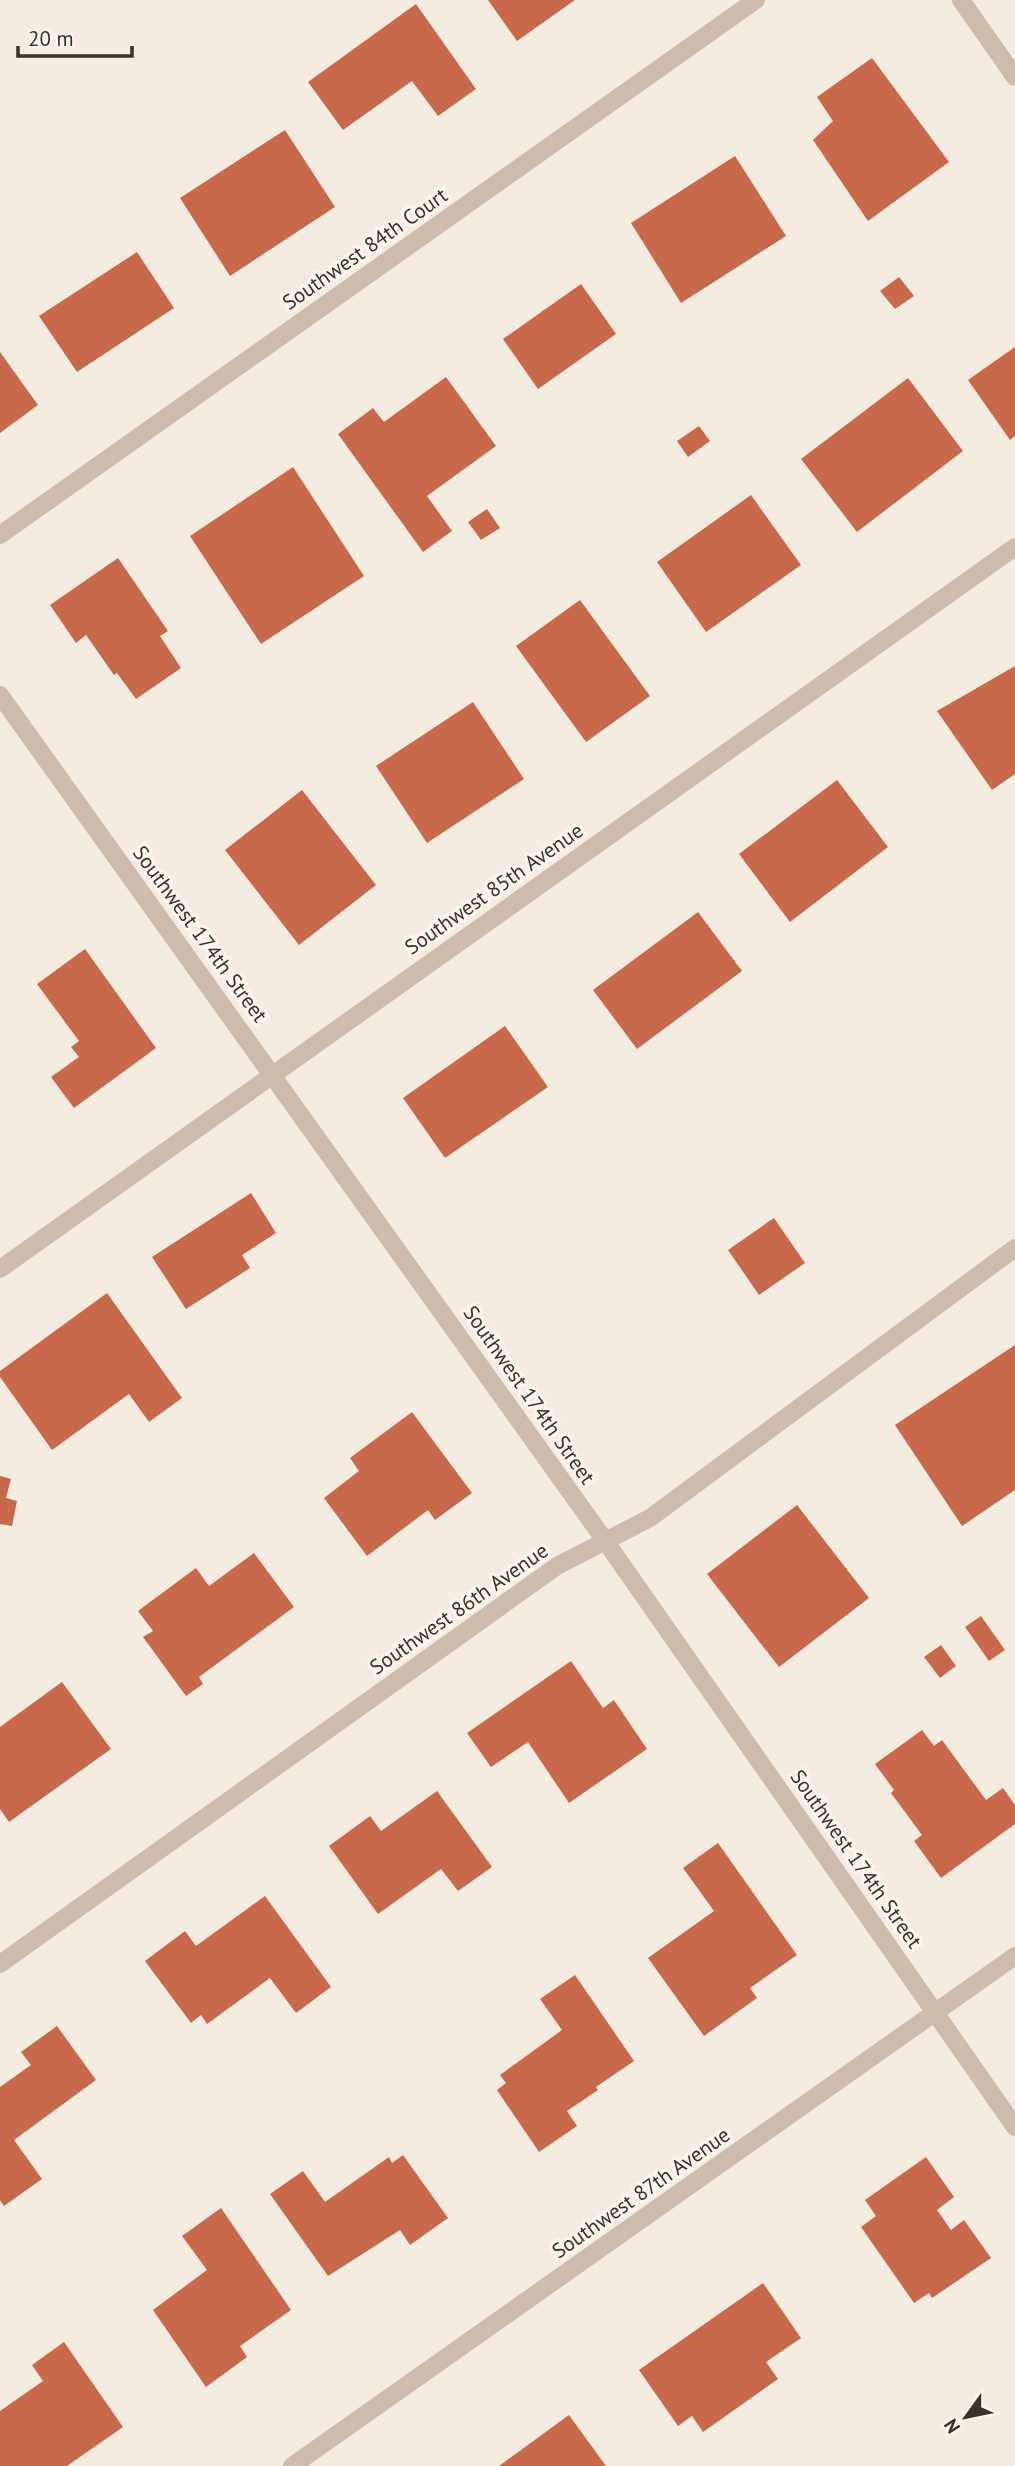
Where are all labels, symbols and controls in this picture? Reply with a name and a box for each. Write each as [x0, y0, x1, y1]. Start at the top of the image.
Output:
scale bar [18, 14, 131, 58]
text: 20 m [28, 25, 74, 52]
street label: Southwest 84th Court [277, 181, 453, 316]
street label: Southwest 85th Avenue [399, 817, 588, 960]
street label: Southwest 174th Street [127, 840, 274, 1027]
street label: Southwest 174th Street [458, 1300, 601, 1489]
street label: Southwest 86th Avenue [364, 1537, 553, 1680]
street label: Southwest 174th Street [785, 1764, 928, 1953]
street label: Southwest 87th Avenue [546, 2121, 735, 2264]
north arrow [931, 2382, 1001, 2452]
text: N [938, 2414, 965, 2438]

